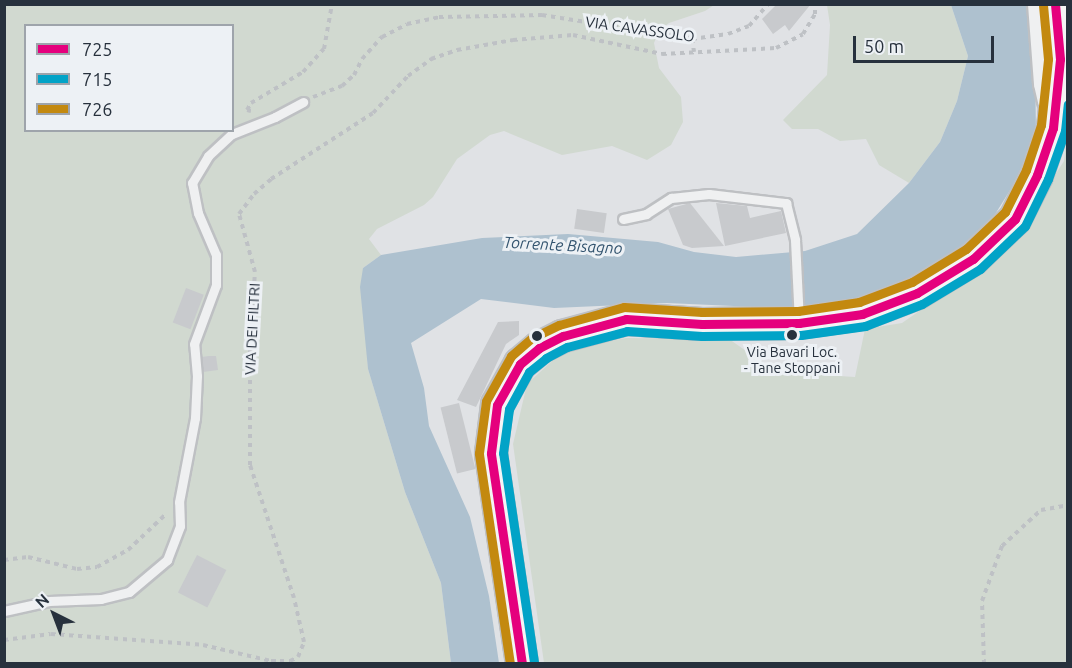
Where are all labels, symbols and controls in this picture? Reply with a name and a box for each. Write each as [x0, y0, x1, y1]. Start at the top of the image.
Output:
street label: VIA CAVASSOLO [584, 12, 696, 46]
legend [24, 24, 234, 132]
scale bar [856, 24, 997, 62]
text: 50 m [864, 36, 904, 56]
text: 725 [82, 39, 112, 59]
text: 715 [82, 69, 112, 89]
text: 726 [82, 99, 112, 119]
water label: Torrente Bisagno [503, 232, 623, 258]
street label: VIA DEI FILTRI [241, 282, 263, 376]
marker: Via Bavari Loc. - Tane Stoppani [786, 329, 798, 341]
unlabelled marker [531, 330, 543, 342]
place label: Via Bavari Loc. - Tane Stoppani [744, 344, 840, 376]
north arrow [24, 584, 84, 644]
text: N [31, 590, 52, 611]

